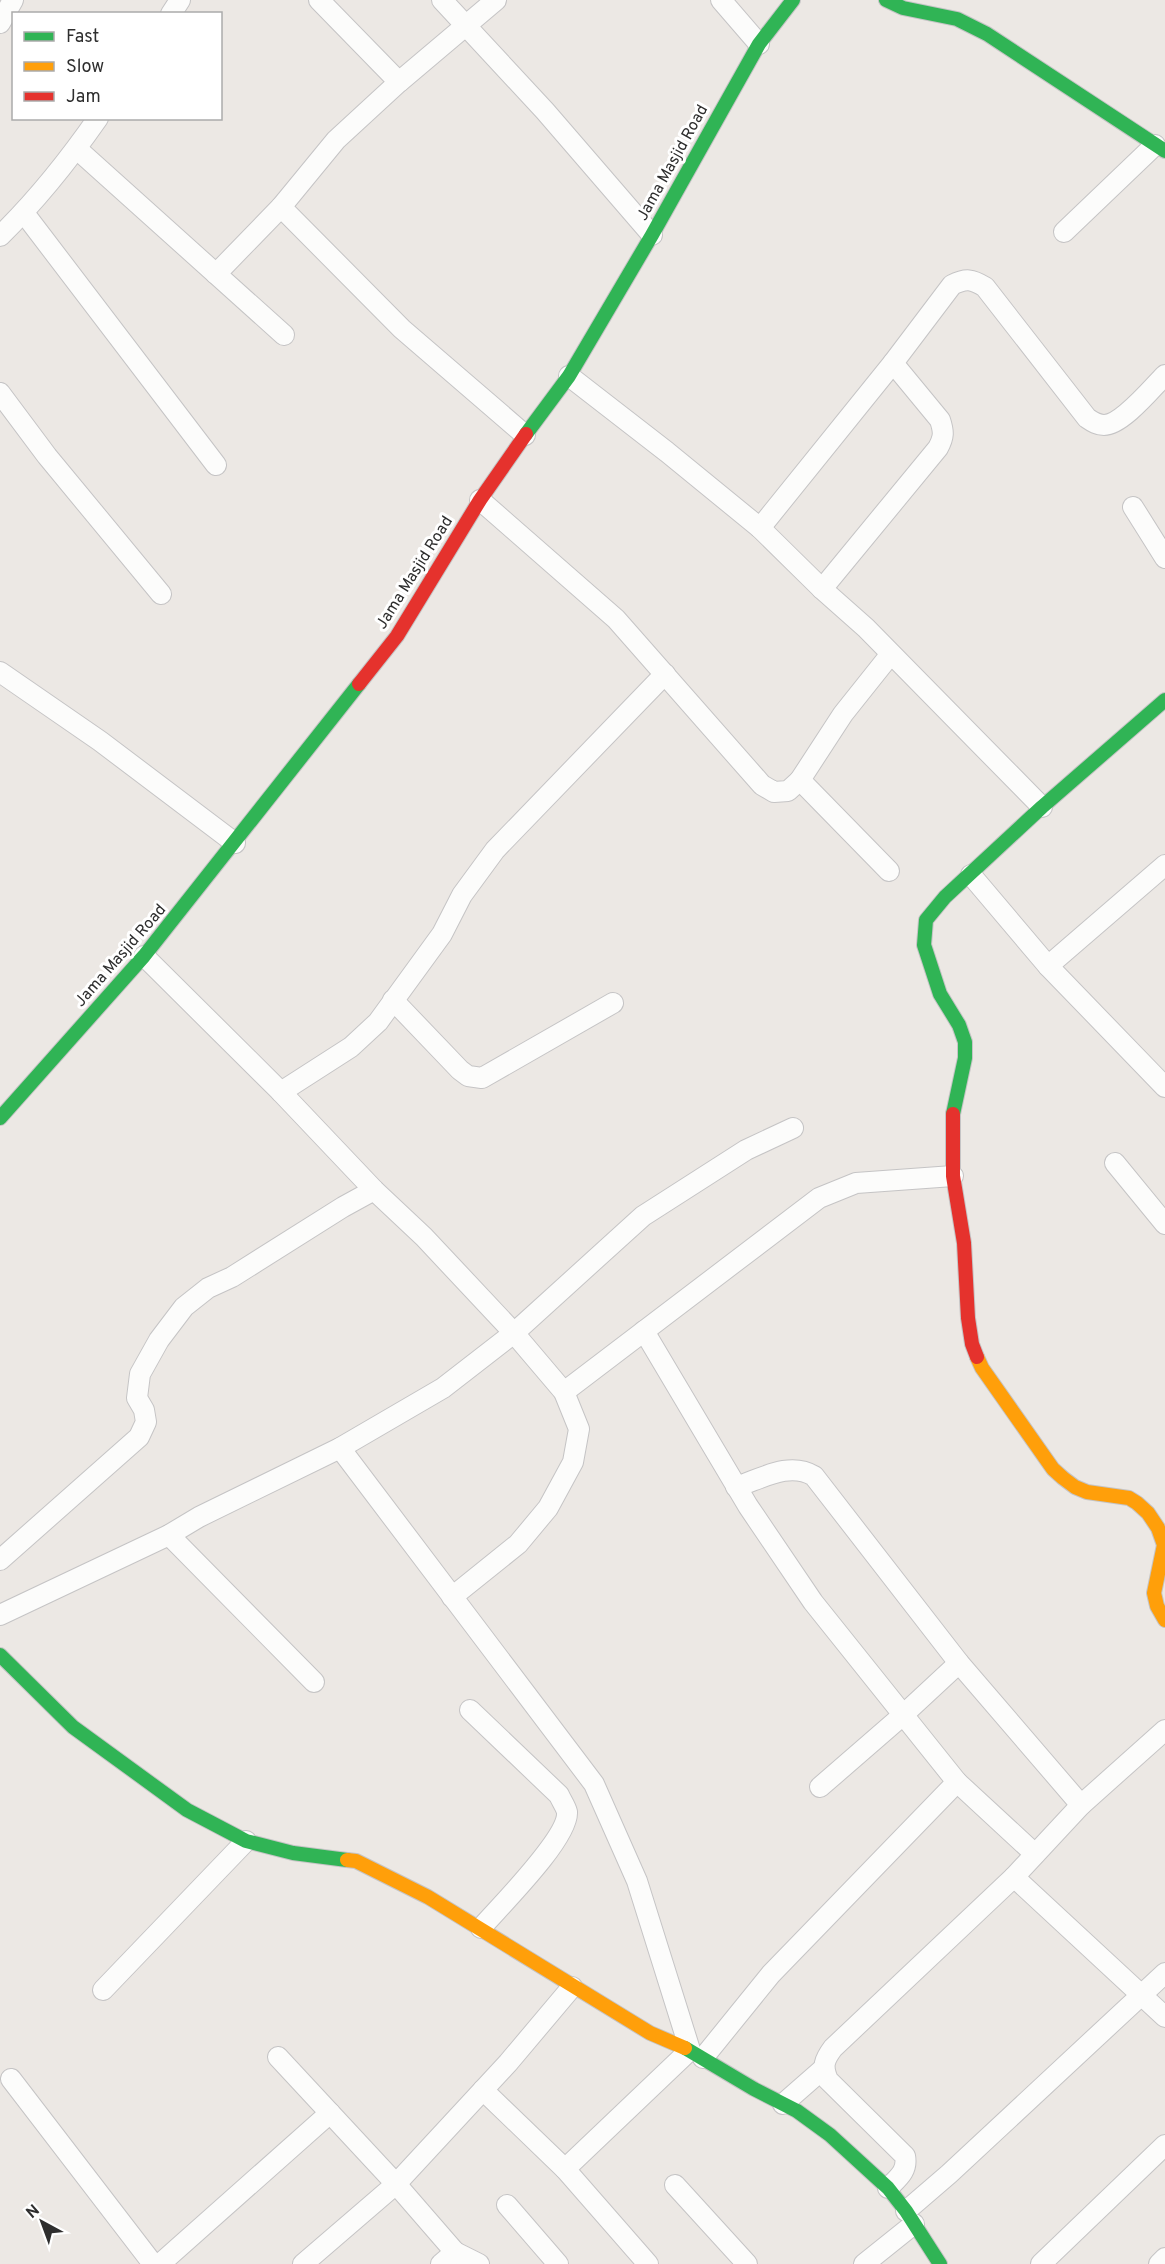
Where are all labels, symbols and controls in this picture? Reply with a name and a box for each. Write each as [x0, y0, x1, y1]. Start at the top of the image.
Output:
legend [12, 12, 222, 120]
text: Fast [66, 26, 99, 49]
text: Slow [66, 56, 104, 79]
text: Jam [66, 86, 101, 109]
street label: Jama Masjid Road [633, 102, 713, 224]
street label: Jama Masjid Road [372, 513, 458, 633]
street label: Jama Masjid Road [71, 901, 171, 1011]
north arrow [12, 2192, 72, 2252]
text: N [23, 2201, 44, 2224]

